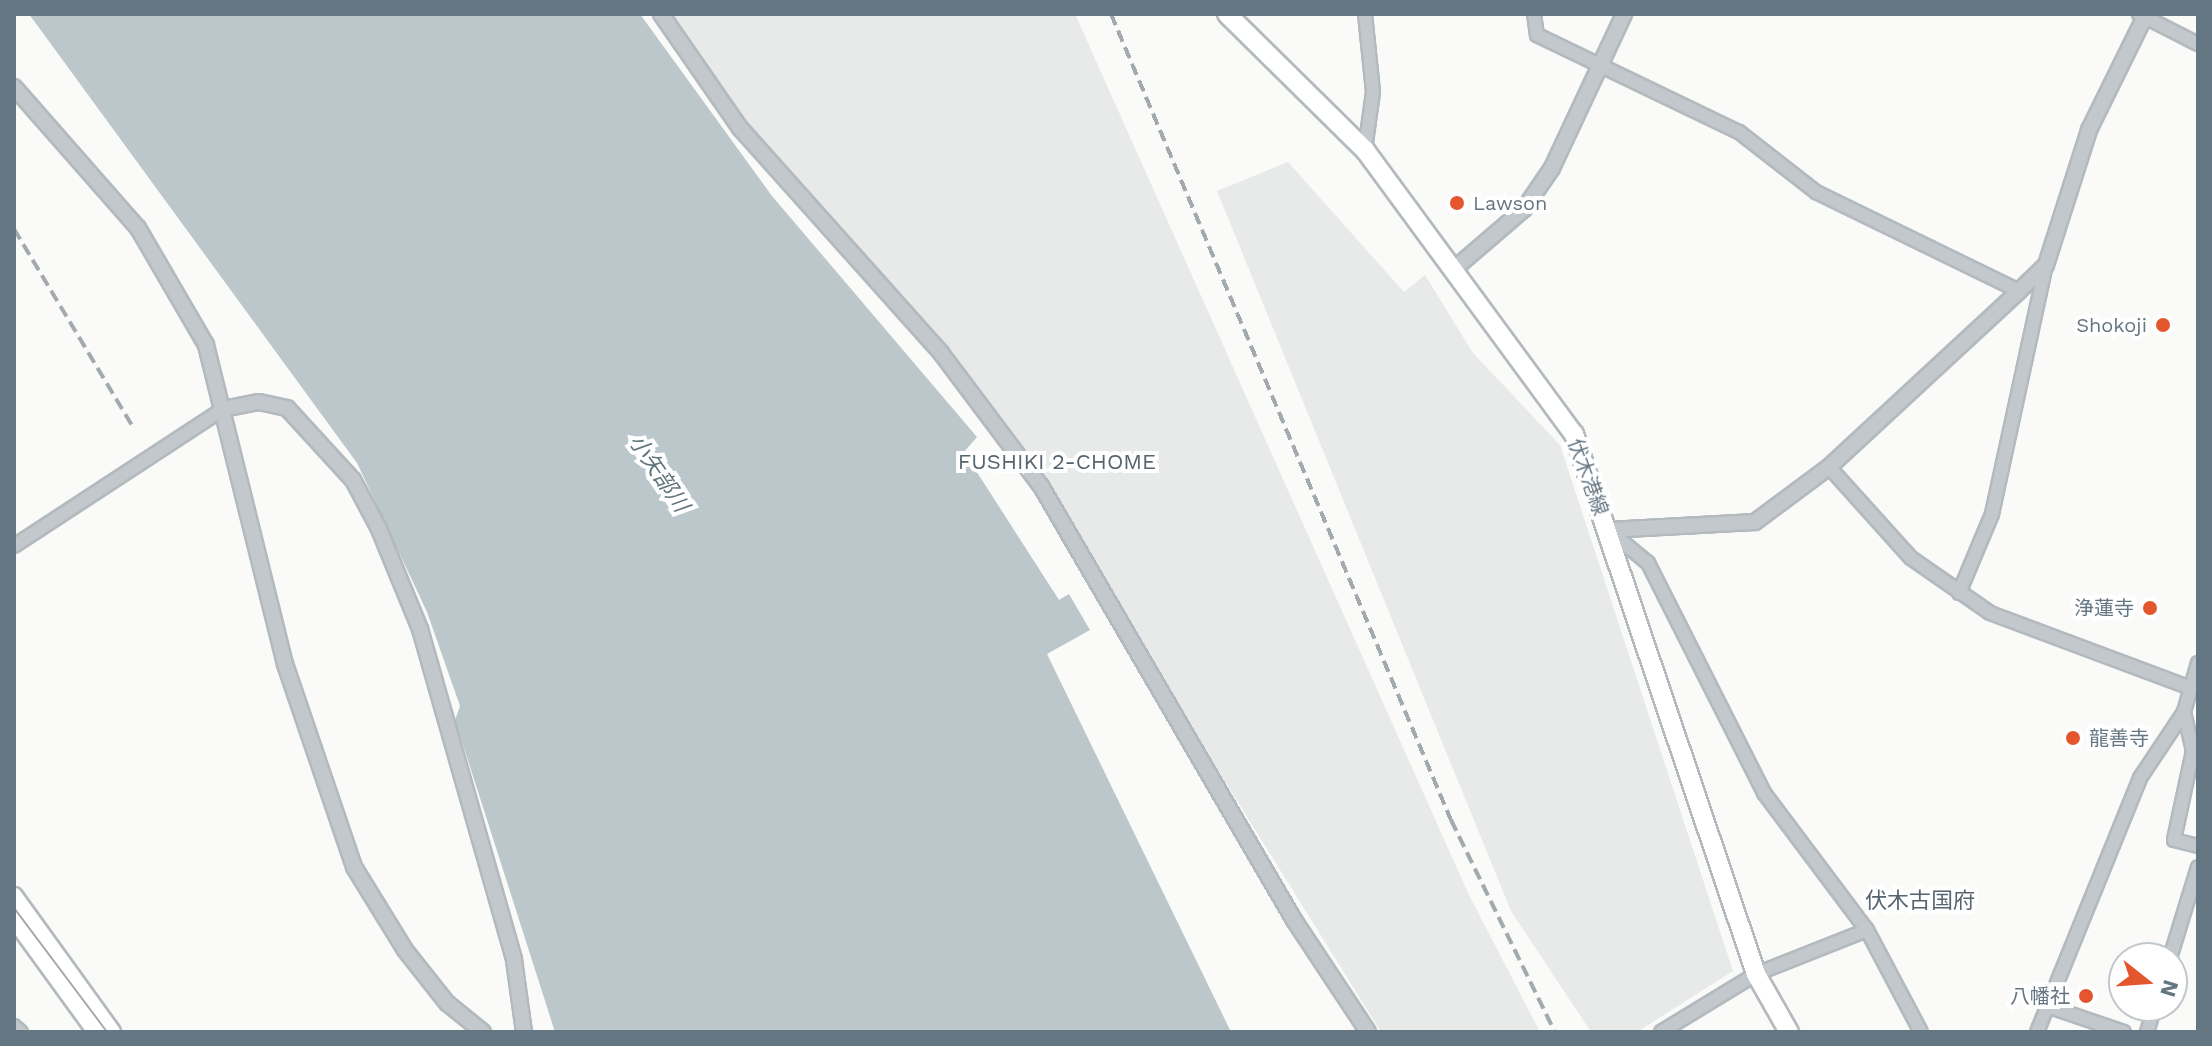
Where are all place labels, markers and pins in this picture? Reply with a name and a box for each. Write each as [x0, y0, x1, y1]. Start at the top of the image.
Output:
place label: Lawson [1473, 191, 1547, 215]
marker: Lawson [1448, 194, 1466, 212]
place label: Shokoji [2076, 313, 2147, 337]
marker: Shokoji [2154, 316, 2172, 334]
place label: 浄蓮寺 [2074, 596, 2134, 620]
marker: 浄蓮寺 [2141, 599, 2159, 617]
place label: 龍善寺 [2089, 726, 2149, 750]
marker: 龍善寺 [2064, 729, 2082, 747]
place label: 八幡社 [2010, 984, 2070, 1008]
marker: 八幡社 [2077, 987, 2095, 1005]

